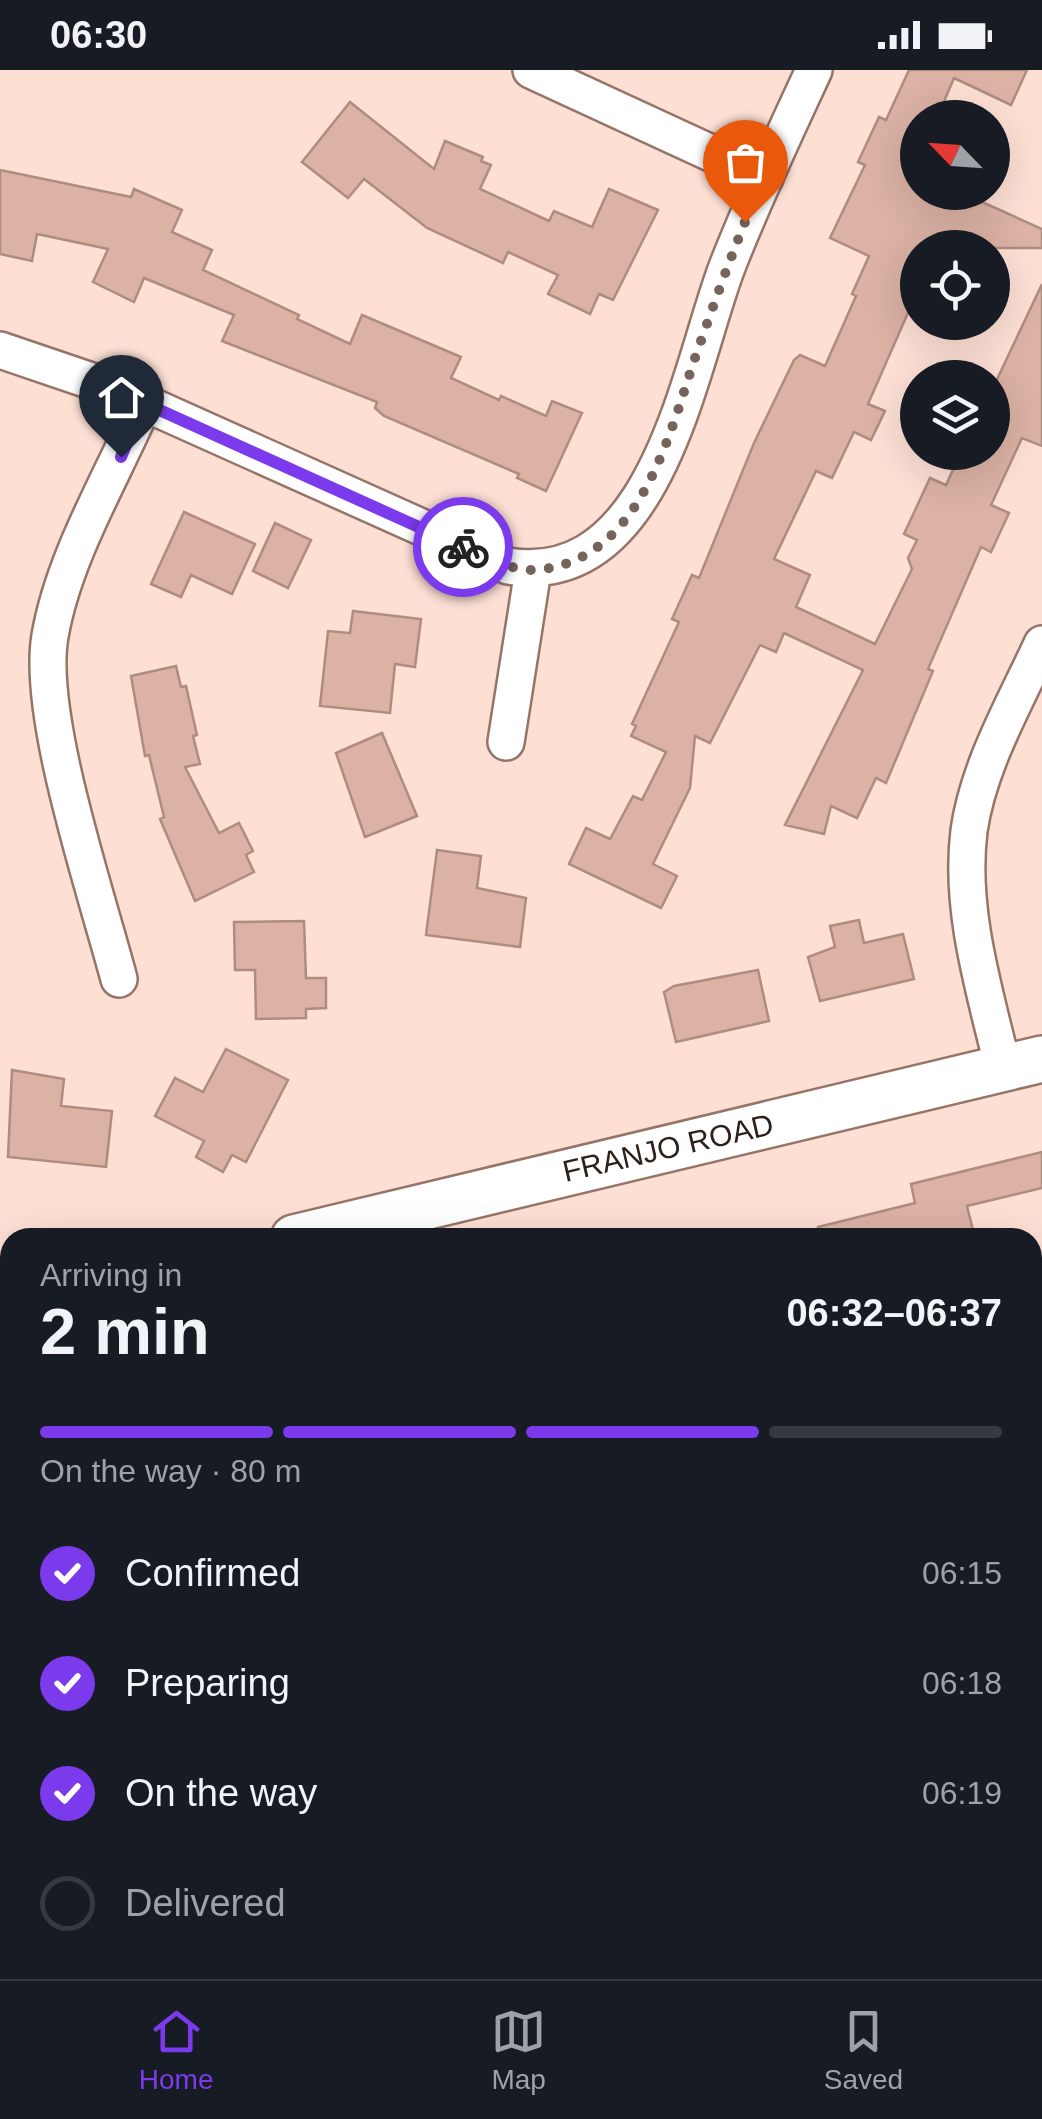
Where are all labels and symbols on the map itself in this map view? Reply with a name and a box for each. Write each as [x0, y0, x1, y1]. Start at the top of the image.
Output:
north arrow [900, 100, 1010, 210]
pin [703, 120, 788, 223]
pin [79, 355, 164, 458]
courier [413, 497, 513, 597]
street label: FRANJO ROAD [559, 1107, 776, 1188]

